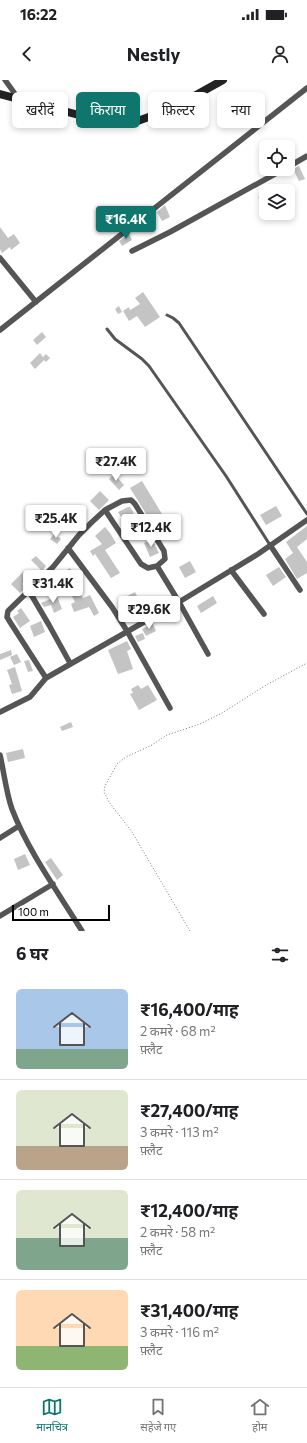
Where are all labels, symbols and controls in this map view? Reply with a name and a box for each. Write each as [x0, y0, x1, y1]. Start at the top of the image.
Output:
text: 16:22 [20, 5, 57, 23]
icon: back [16, 43, 38, 65]
text: Nestly [127, 43, 180, 65]
icon: person [269, 43, 291, 65]
chip: खरीदें [12, 92, 68, 128]
chip: किराया [76, 92, 140, 128]
chip: फ़िल्टर [148, 92, 209, 128]
chip: नया [217, 92, 265, 128]
map controls [259, 140, 295, 220]
button: locate [259, 140, 295, 176]
button: layers [259, 184, 295, 220]
pin: ₹16.4K [93, 206, 159, 240]
text: ₹16.4K [105, 211, 147, 227]
pin: ₹27.4K [83, 448, 149, 482]
text: ₹27.4K [95, 453, 137, 469]
pin: ₹25.4K [23, 505, 89, 539]
text: ₹25.4K [34, 510, 78, 526]
pin: ₹12.4K [118, 514, 184, 548]
text: ₹12.4K [130, 519, 172, 535]
pin: ₹31.4K [20, 570, 86, 604]
text: ₹31.4K [32, 575, 74, 591]
pin: ₹29.6K [116, 596, 182, 630]
text: ₹29.6K [127, 601, 171, 617]
scale bar [12, 903, 110, 922]
text: 100 m [18, 905, 49, 918]
text: 6 घर [16, 943, 48, 964]
icon: filters [269, 944, 291, 966]
text: ₹16,400/माह [140, 999, 239, 1020]
icon: home [48, 1005, 96, 1053]
text: 2 कमरे · 68 m² [140, 1023, 216, 1039]
text: फ़्लैट [140, 1041, 163, 1057]
text: ₹27,400/माह [140, 1100, 238, 1121]
icon: home [48, 1106, 96, 1154]
text: 3 कमरे · 113 m² [140, 1124, 219, 1140]
text: फ़्लैट [140, 1142, 163, 1158]
text: ₹12,400/माह [140, 1200, 238, 1221]
icon: home [48, 1206, 96, 1254]
text: 2 कमरे · 58 m² [140, 1224, 215, 1240]
text: फ़्लैट [140, 1242, 163, 1258]
text: ₹31,400/माह [140, 1300, 238, 1321]
icon: home [48, 1306, 96, 1354]
text: 3 कमरे · 116 m² [140, 1324, 219, 1340]
text: फ़्लैट [140, 1342, 163, 1358]
tab: मानचित्र [36, 1396, 68, 1435]
tab: सहेजे गए [140, 1396, 176, 1435]
tab: होम [249, 1396, 271, 1435]

